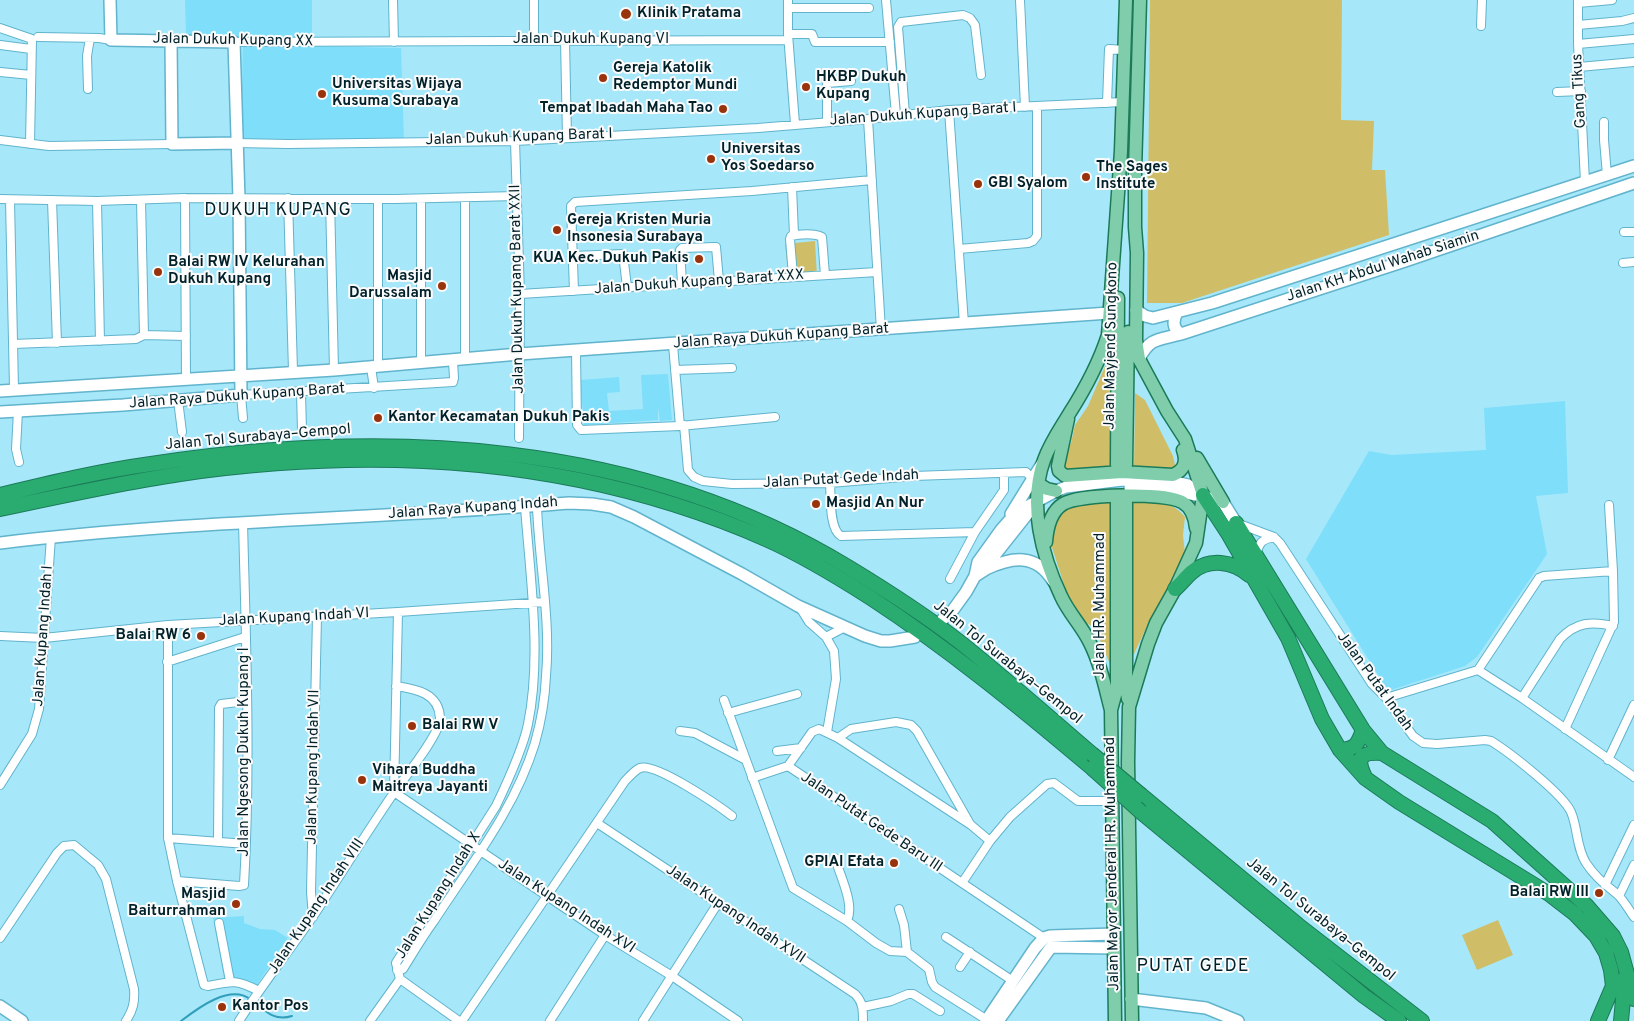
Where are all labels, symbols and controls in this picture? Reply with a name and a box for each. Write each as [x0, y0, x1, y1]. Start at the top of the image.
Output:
place label: Klinik Pratama [637, 5, 741, 23]
marker: Klinik Pratama [619, 7, 633, 21]
street label: Jalan Dukuh Kupang XX [152, 31, 314, 51]
street label: Jalan Dukuh Kupang VI [513, 31, 669, 49]
street label: Gang Tikus [1569, 53, 1591, 129]
place label: Gereja Katolik Redemptor Mundi [613, 60, 737, 95]
place label: HKBP Dukuh Kupang [816, 69, 906, 104]
marker: Gereja Katolik Redemptor Mundi [597, 72, 609, 84]
place label: Universitas Wijaya Kusuma Surabaya [332, 76, 462, 111]
marker: HKBP Dukuh Kupang [800, 81, 812, 93]
marker: Universitas Wijaya Kusuma Surabaya [316, 88, 328, 100]
street label: Jalan Dukuh Kupang Barat I [829, 99, 1017, 131]
place label: Tempat Ibadah Maha Tao [539, 100, 713, 118]
marker: Tempat Ibadah Maha Tao [717, 103, 729, 115]
street label: Jalan Dukuh Kupang Barat I [425, 126, 613, 150]
place label: Universitas Yos Soedarso [721, 141, 814, 176]
marker: Universitas Yos Soedarso [705, 153, 717, 165]
place label: The Sages Institute [1096, 159, 1168, 194]
marker: The Sages Institute [1080, 171, 1092, 183]
place label: GBI Syalom [988, 175, 1068, 193]
marker: GBI Syalom [972, 178, 984, 190]
street label: Jalan Dukuh Kupang Barat XXII [507, 184, 529, 394]
district label: DUKUH KUPANG [203, 200, 353, 222]
place label: Gereja Kristen Muria Insonesia Surabaya [567, 212, 711, 247]
marker: Gereja Kristen Muria Insonesia Surabaya [551, 224, 563, 236]
street label: Jalan KH Abdul Wahab Siamin [1284, 227, 1482, 307]
place label: KUA Kec. Dukuh Pakis [533, 250, 689, 268]
marker: KUA Kec. Dukuh Pakis [693, 253, 705, 265]
place label: Balai RW IV Kelurahan Dukuh Kupang [168, 254, 325, 289]
street label: Jalan Mayjend Sungkono [1102, 262, 1122, 430]
marker: Balai RW IV Kelurahan Dukuh Kupang [152, 266, 164, 278]
street label: Jalan Dukuh Kupang Barat XXX [593, 267, 805, 299]
place label: Masjid Darussalam [349, 268, 432, 303]
marker: Masjid Darussalam [436, 280, 448, 292]
street label: Jalan Raya Dukuh Kupang Barat [672, 320, 890, 354]
street label: Jalan Raya Dukuh Kupang Barat [128, 380, 346, 414]
place label: Kantor Kecamatan Dukuh Pakis [388, 409, 610, 427]
marker: Kantor Kecamatan Dukuh Pakis [372, 412, 384, 424]
street label: Jalan Tol Surabaya–Gempol [164, 421, 352, 455]
street label: Jalan Putat Gede Indah [762, 467, 920, 493]
street label: Jalan Raya Kupang Indah [387, 494, 559, 524]
place label: Masjid An Nur [826, 495, 924, 513]
marker: Masjid An Nur [810, 498, 822, 510]
street label: Jalan HR. Muhammad [1092, 533, 1110, 679]
street label: Jalan Kupang Indah I [30, 565, 58, 707]
street label: Jalan Tol Surabaya–Gempol [929, 597, 1085, 729]
street label: Jalan Kupang Indah VI [218, 605, 370, 631]
place label: Balai RW 6 [115, 627, 191, 645]
street label: Jalan Putat Indah [1332, 629, 1416, 735]
marker: Balai RW 6 [195, 630, 207, 642]
street label: Jalan Ngesong Dukuh Kupang I [236, 647, 254, 857]
street label: Jalan Kupang Indah VII [304, 689, 324, 845]
place label: Balai RW V [422, 717, 499, 735]
marker: Balai RW V [406, 720, 418, 732]
street label: Jalan Mayor Jenderal HR. Muhammad [1102, 737, 1124, 991]
place label: Vihara Buddha Maitreya Jayanti [372, 762, 488, 797]
street label: Jalan Putat Gede Baru III [797, 769, 945, 877]
marker: Vihara Buddha Maitreya Jayanti [356, 774, 368, 786]
street label: Jalan Kupang Indah X [393, 829, 485, 963]
street label: Jalan Kupang Indah VIII [265, 836, 369, 978]
place label: GPIAI Efata [804, 854, 884, 872]
street label: Jalan Tol Surabaya–Gempol [1242, 854, 1398, 986]
street label: Jalan Kupang Indah XVI [494, 856, 638, 958]
marker: GPIAI Efata [888, 857, 900, 869]
street label: Jalan Kupang Indah XVII [662, 862, 808, 968]
place label: Balai RW III [1509, 884, 1589, 902]
place label: Masjid Baiturrahman [128, 886, 226, 921]
marker: Balai RW III [1593, 887, 1605, 899]
marker: Masjid Baiturrahman [230, 898, 242, 910]
district label: PUTAT GEDE [1135, 956, 1251, 978]
place label: Kantor Pos [232, 998, 309, 1016]
marker: Kantor Pos [216, 1001, 228, 1013]

